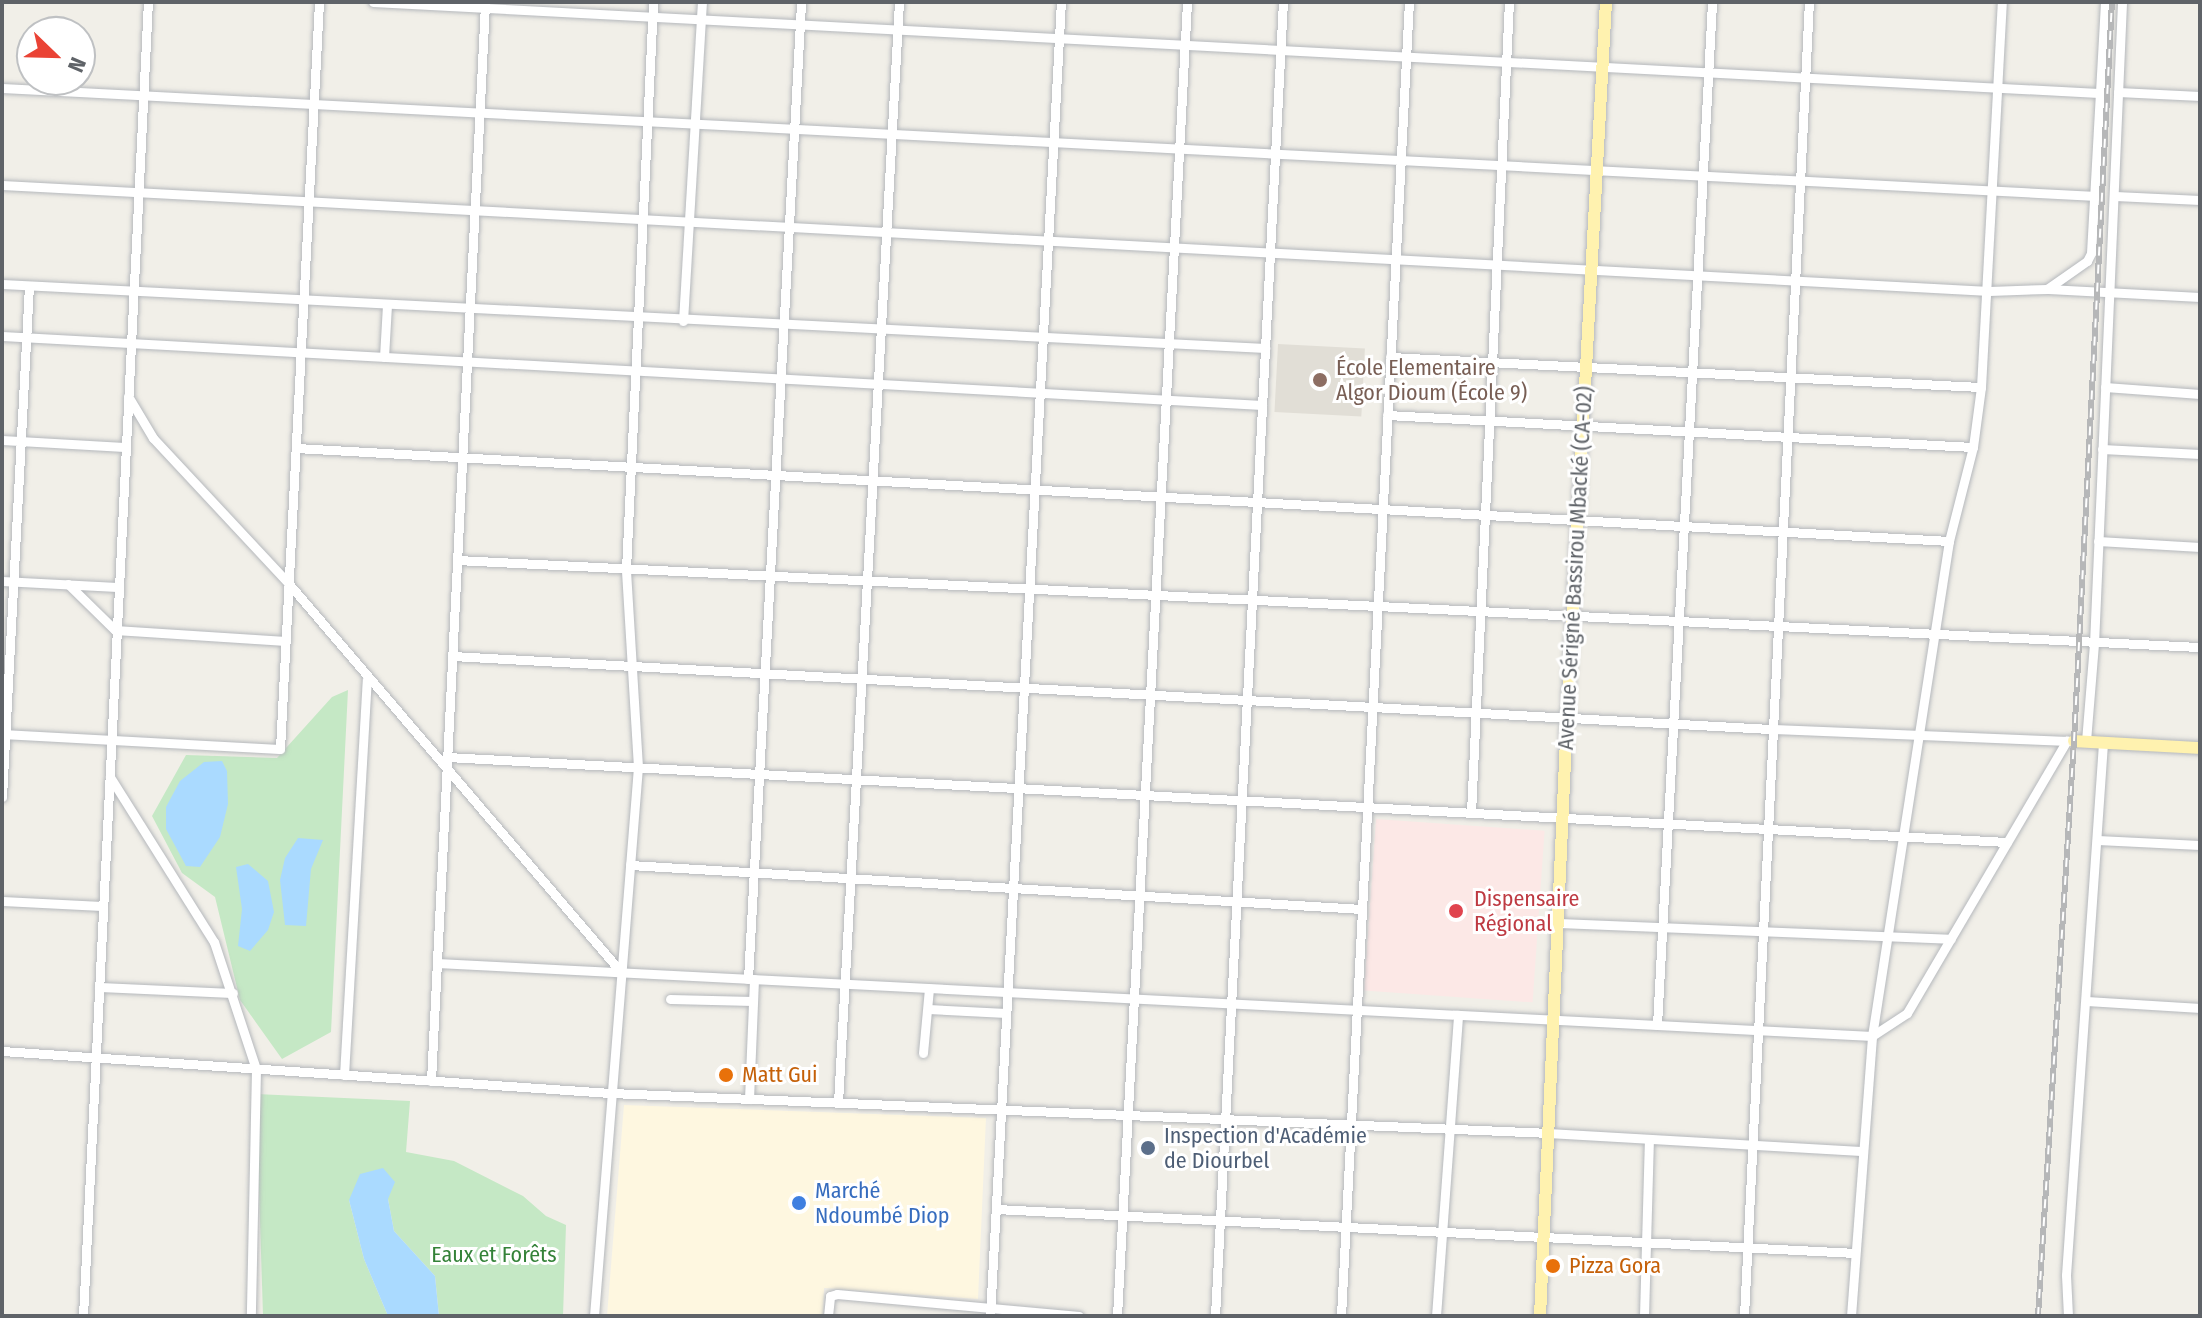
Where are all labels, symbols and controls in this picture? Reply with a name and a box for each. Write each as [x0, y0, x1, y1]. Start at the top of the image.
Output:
north arrow [16, 16, 96, 96]
text: N [62, 53, 92, 76]
place label: École Elementaire Algor Dioum (École 9) [1336, 354, 1527, 406]
marker: École Elementaire Algor Dioum (École 9) [1311, 371, 1329, 389]
street label: Avenue Sérigné Bassirou Mbacké (CA-02) [1552, 385, 1598, 751]
place label: Dispensaire Régional [1474, 885, 1579, 936]
marker: Dispensaire Régional [1445, 900, 1467, 922]
place label: Matt Gui [742, 1062, 818, 1088]
marker: Matt Gui [717, 1066, 735, 1084]
place label: Inspection d'Académie de Diourbel [1164, 1122, 1367, 1174]
marker: Inspection d'Académie de Diourbel [1139, 1139, 1157, 1157]
place label: Marché Ndoumbé Diop [815, 1177, 949, 1228]
marker: Marché Ndoumbé Diop [790, 1194, 808, 1212]
park label: Eaux et Forêts [431, 1242, 557, 1268]
place label: Pizza Gora [1569, 1253, 1661, 1279]
marker: Pizza Gora [1544, 1257, 1562, 1275]

